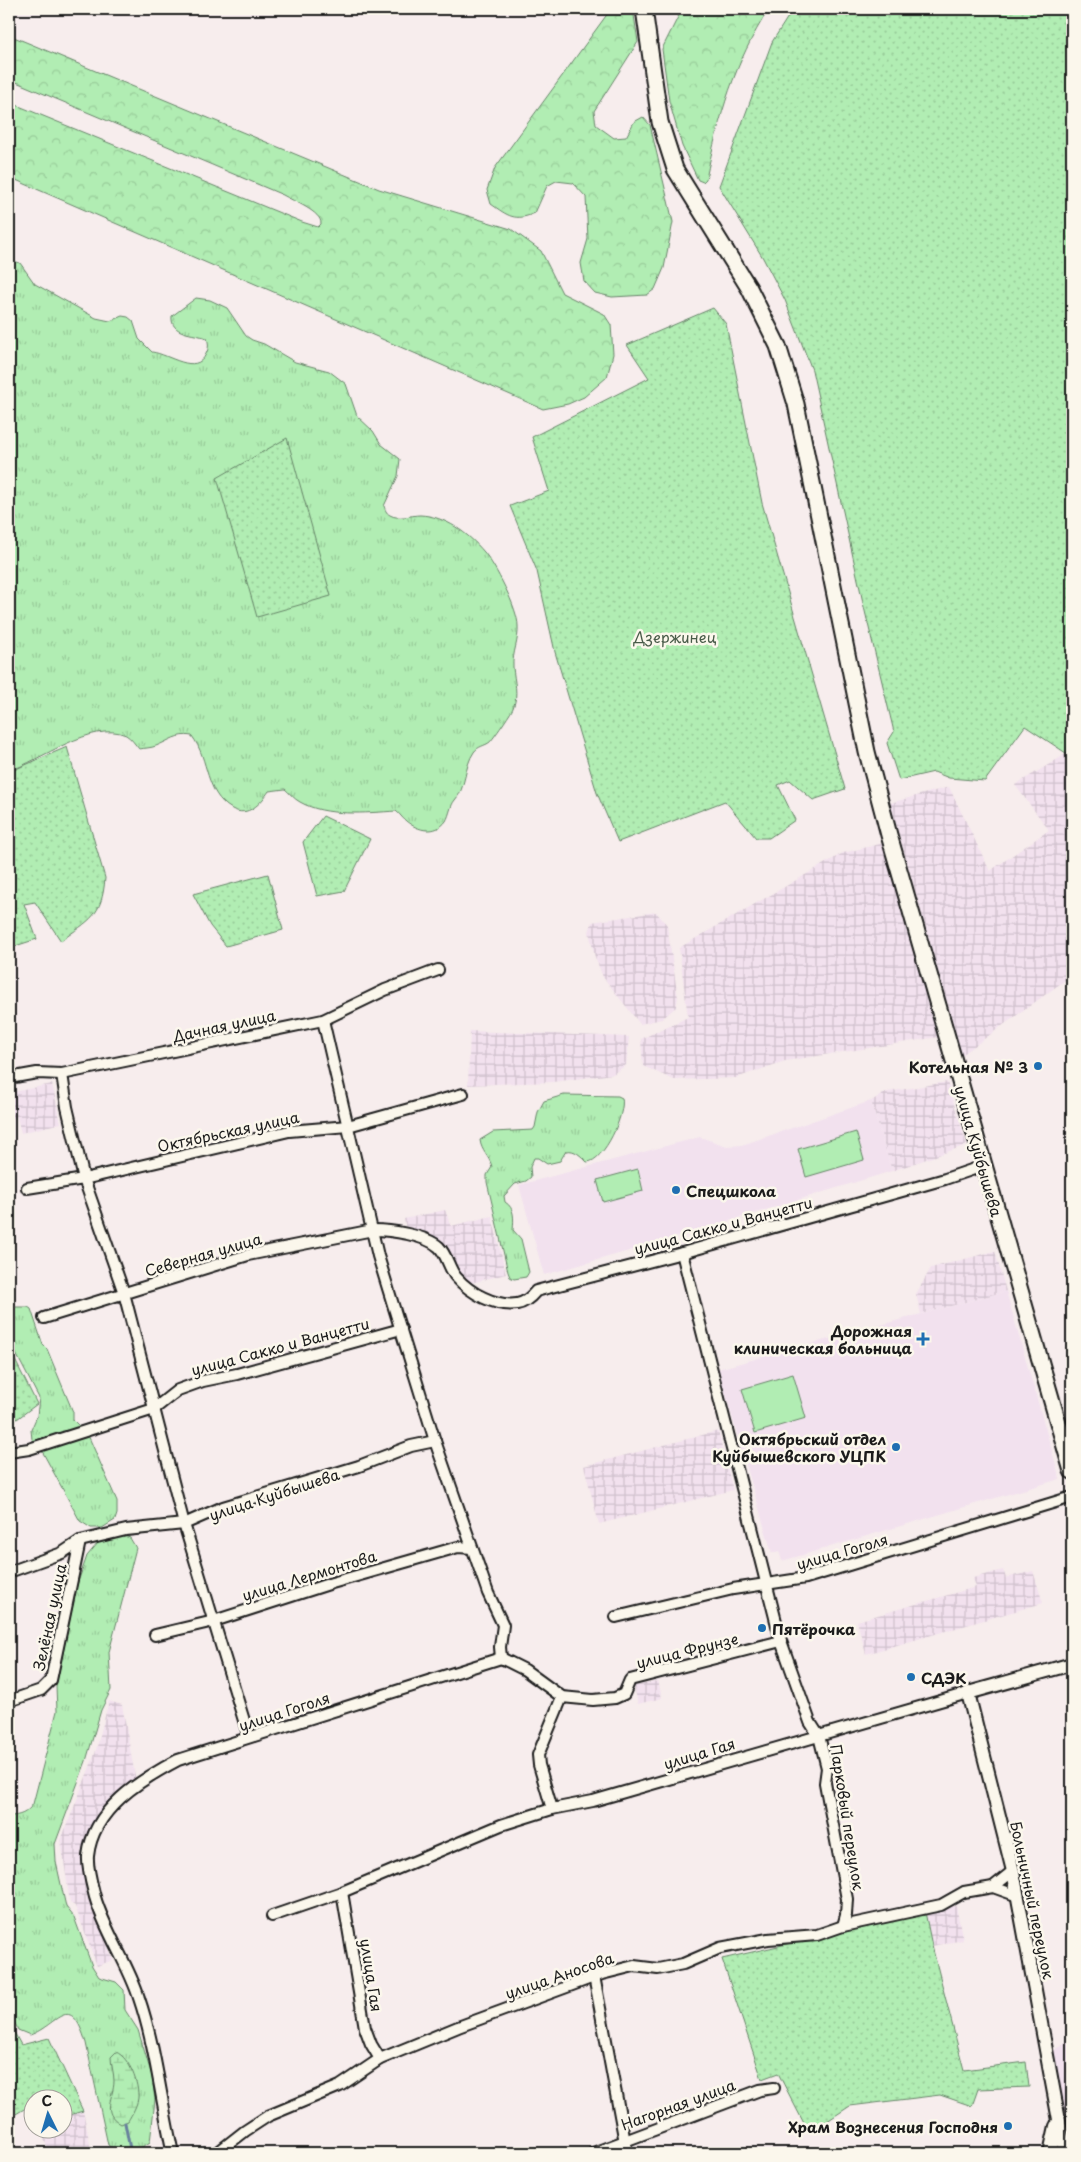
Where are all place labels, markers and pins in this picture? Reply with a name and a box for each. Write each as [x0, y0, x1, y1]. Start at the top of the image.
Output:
place label: Котельная № 3 [909, 1055, 1028, 1078]
marker: Котельная № 3 [1032, 1060, 1044, 1072]
place label: Спецшкола [686, 1179, 776, 1202]
marker: Спецшкола [670, 1184, 682, 1196]
place label: Дорожная клиническая больница [734, 1319, 913, 1359]
marker: Дорожная клиническая больница [916, 1332, 930, 1346]
place label: Октябрьский отдел Куйбышевского УЦПК [712, 1427, 886, 1467]
marker: Октябрьский отдел Куйбышевского УЦПК [890, 1441, 902, 1453]
place label: Пятёрочка [772, 1617, 856, 1640]
marker: Пятёрочка [756, 1622, 768, 1634]
place label: СДЭК [921, 1666, 966, 1689]
marker: СДЭК [905, 1671, 917, 1683]
place label: Храм Вознесения Господня [788, 2115, 998, 2138]
marker: Храм Вознесения Господня [1002, 2120, 1014, 2132]

